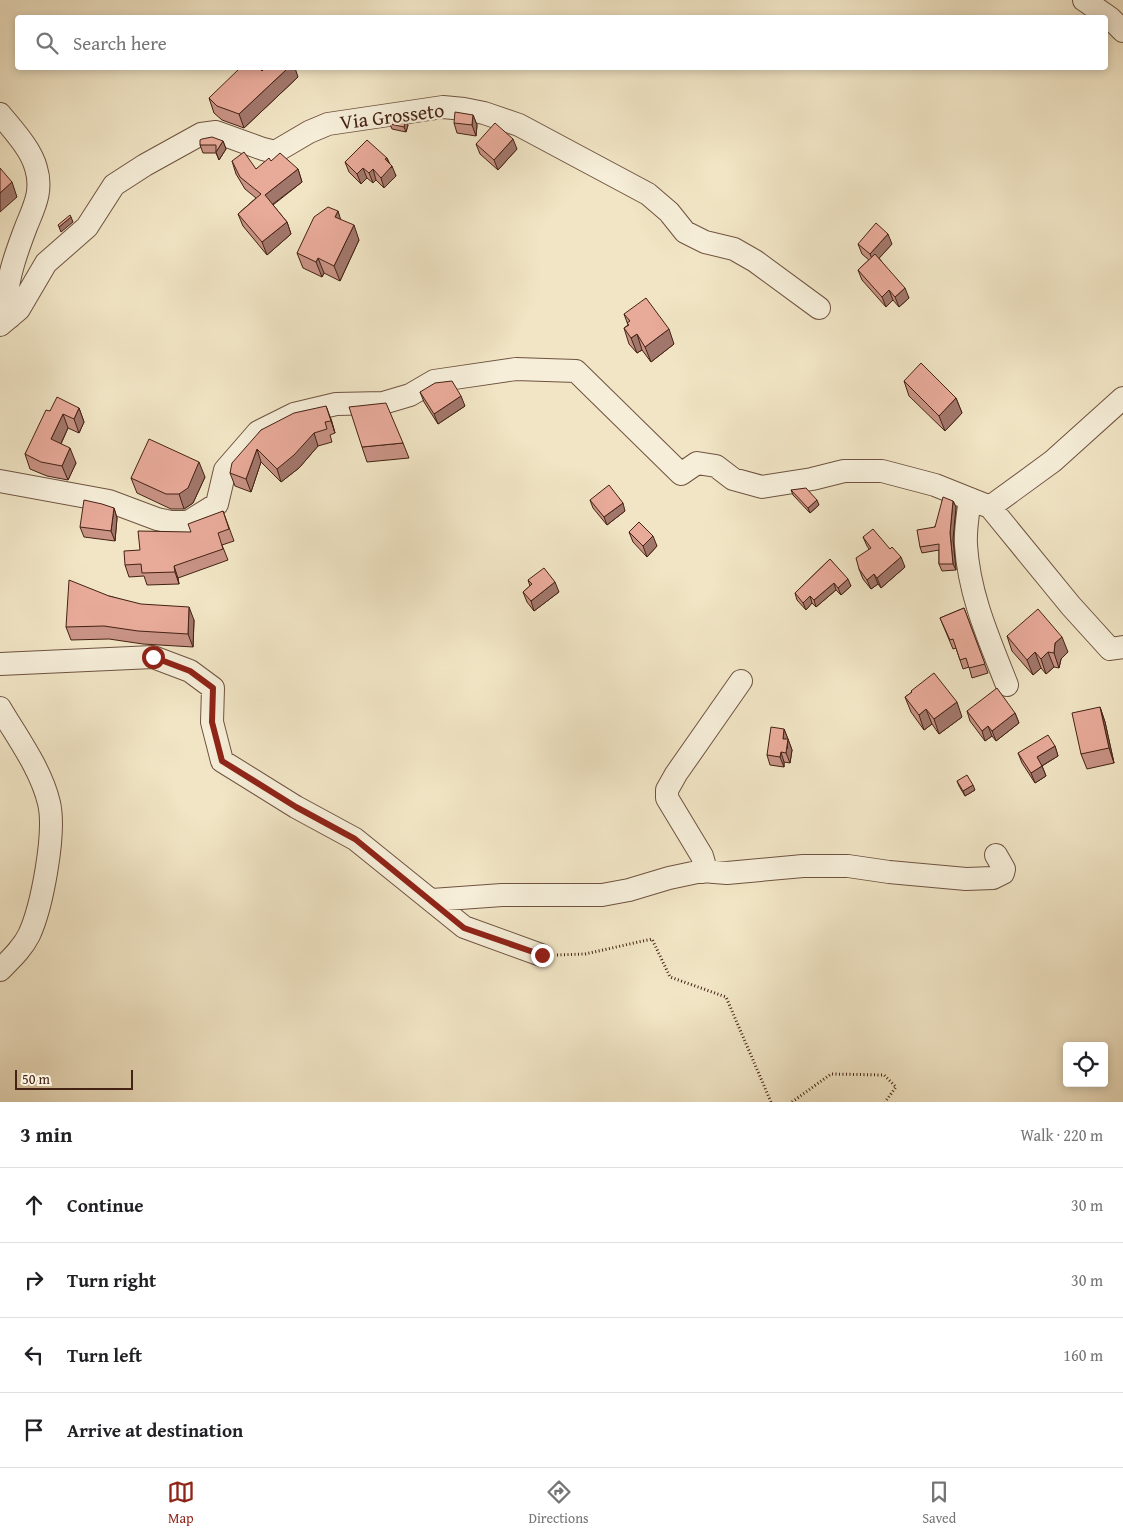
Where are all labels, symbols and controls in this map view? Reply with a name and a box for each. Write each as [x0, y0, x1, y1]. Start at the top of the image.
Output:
search box [15, 15, 1108, 70]
icon: search [33, 29, 61, 57]
text: Search here [73, 29, 167, 57]
street label: Via Grosseto [338, 95, 446, 136]
route start [142, 646, 165, 669]
route end [531, 944, 554, 967]
map controls [1063, 1042, 1108, 1087]
button: locate [1063, 1042, 1108, 1087]
scale bar [15, 1067, 132, 1090]
text: 50 m [22, 1069, 50, 1089]
text: 3 min [20, 1119, 72, 1150]
text: Walk · 220 m [1020, 1123, 1103, 1147]
icon: ahead [20, 1191, 48, 1219]
text: Continue [67, 1191, 144, 1219]
text: 30 m [1071, 1193, 1103, 1217]
icon: right [20, 1266, 48, 1294]
text: Turn right [67, 1266, 156, 1294]
text: 30 m [1071, 1268, 1103, 1292]
icon: left [20, 1341, 48, 1369]
text: Turn left [67, 1341, 142, 1369]
text: 160 m [1063, 1343, 1103, 1367]
icon: arrive [20, 1416, 48, 1444]
text: Arrive at destination [67, 1416, 243, 1444]
tab: Map [167, 1478, 195, 1528]
tab: Directions [528, 1478, 589, 1528]
tab: Saved [922, 1478, 956, 1528]

